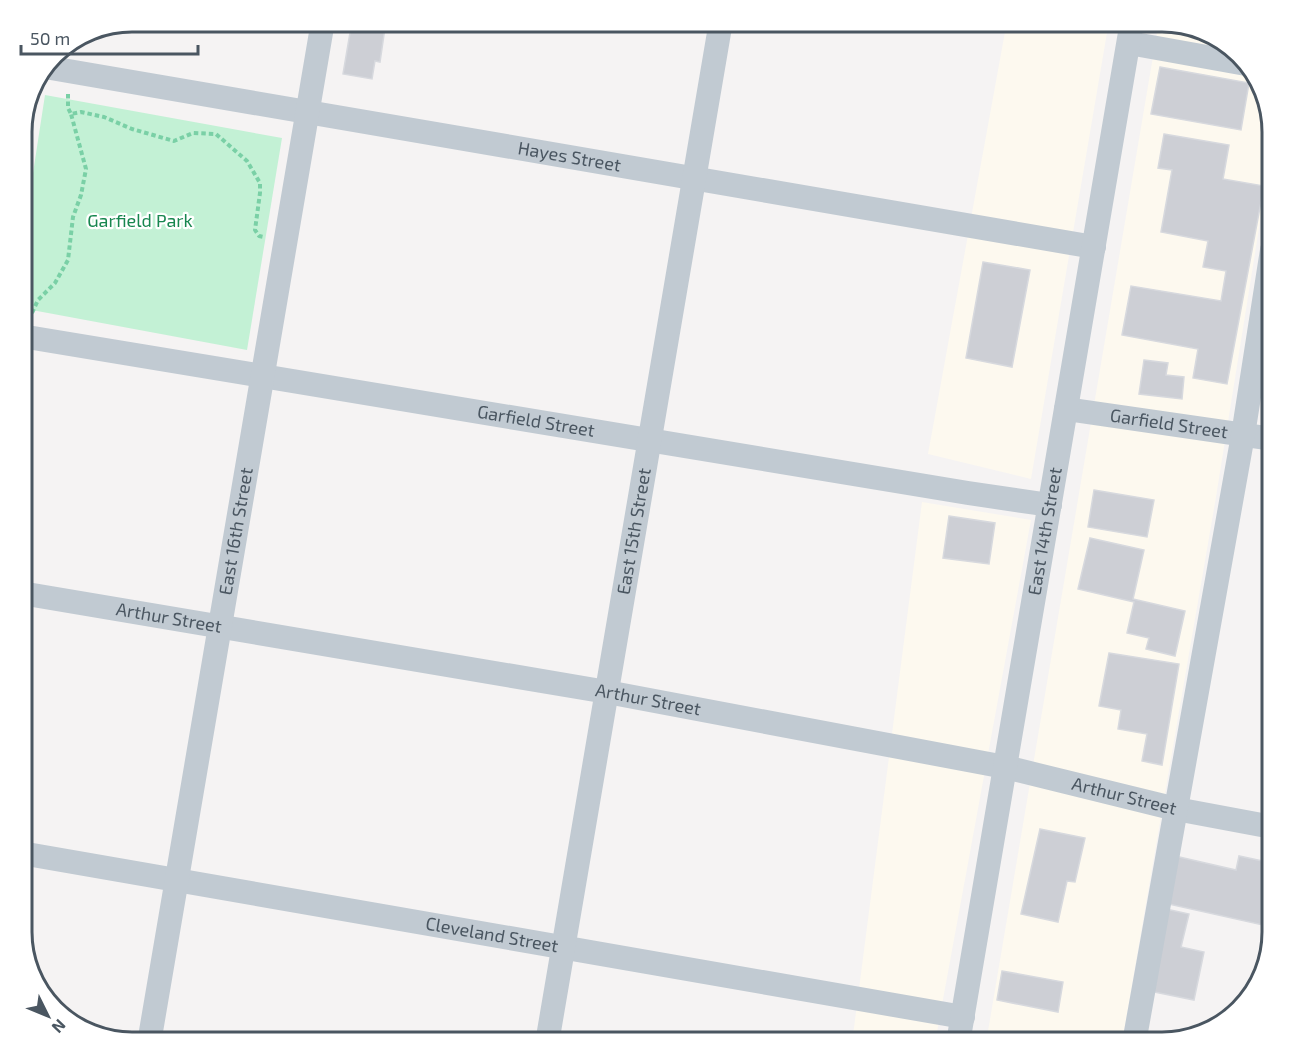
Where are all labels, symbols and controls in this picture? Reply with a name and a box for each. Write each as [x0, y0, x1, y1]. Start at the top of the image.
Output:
scale bar [21, 18, 198, 56]
text: 50 m [30, 27, 70, 49]
street label: Hayes Street [516, 136, 623, 176]
park label: Garfield Park [87, 209, 193, 231]
street label: Garfield Street [476, 400, 597, 441]
street label: Garfield Street [1109, 404, 1230, 442]
street label: East 14th Street [1022, 465, 1066, 597]
street label: East 16th Street [213, 466, 257, 597]
street label: East 15th Street [612, 466, 655, 596]
street label: Arthur Street [115, 597, 224, 637]
street label: Arthur Street [594, 678, 703, 719]
street label: Arthur Street [1070, 772, 1179, 819]
street label: Cleveland Street [424, 912, 560, 956]
north arrow [18, 986, 78, 1046]
text: N [48, 1016, 70, 1037]

